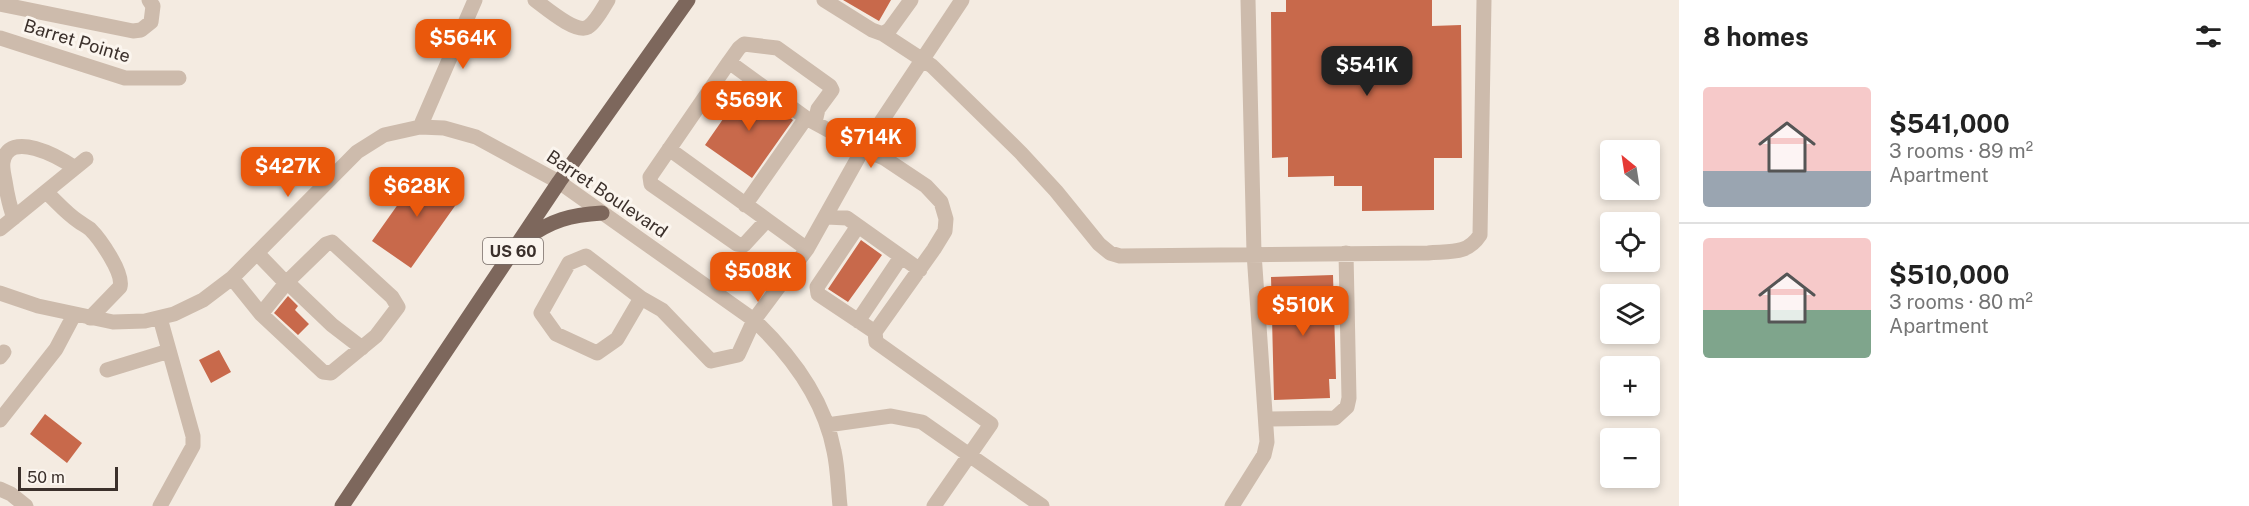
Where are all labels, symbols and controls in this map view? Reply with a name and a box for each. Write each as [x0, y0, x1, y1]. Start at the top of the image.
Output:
street label: Barret Pointe [21, 14, 133, 67]
pin: $564K [421, 19, 505, 70]
icon: filters [2192, 20, 2225, 53]
text: 8 homes [1703, 21, 1809, 52]
text: $564K [429, 26, 497, 50]
pin: $541K [1325, 46, 1409, 97]
text: $541K [1335, 53, 1399, 77]
pin: $569K [707, 81, 791, 132]
text: $569K [715, 88, 783, 112]
text: $541,000 [1889, 108, 2010, 139]
icon: home [1751, 111, 1823, 183]
pin: $714K [829, 118, 913, 169]
text: $714K [840, 125, 902, 149]
text: 3 rooms · 89 m² [1889, 139, 2033, 163]
north arrow [1600, 140, 1660, 200]
map controls [1600, 140, 1660, 488]
street label: Barret Boulevard [543, 145, 672, 242]
pin: $427K [246, 147, 330, 198]
text: $427K [255, 154, 321, 178]
text: Apartment [1889, 163, 1989, 187]
pin: $628K [375, 167, 459, 218]
text: $628K [383, 174, 451, 198]
button: locate [1600, 212, 1660, 272]
road number: US 60 [483, 238, 543, 264]
pin: $508K [716, 252, 800, 303]
text: $508K [724, 259, 792, 283]
text: $510,000 [1889, 259, 2009, 290]
icon: home [1751, 262, 1823, 334]
button: layers [1600, 284, 1660, 344]
pin: $510K [1261, 286, 1345, 337]
text: 3 rooms · 80 m² [1889, 290, 2033, 314]
text: $510K [1272, 293, 1334, 317]
text: Apartment [1889, 314, 1989, 338]
button: + [1600, 356, 1660, 416]
button: − [1600, 428, 1660, 488]
scale bar [18, 464, 118, 492]
text: 50 m [27, 468, 65, 487]

